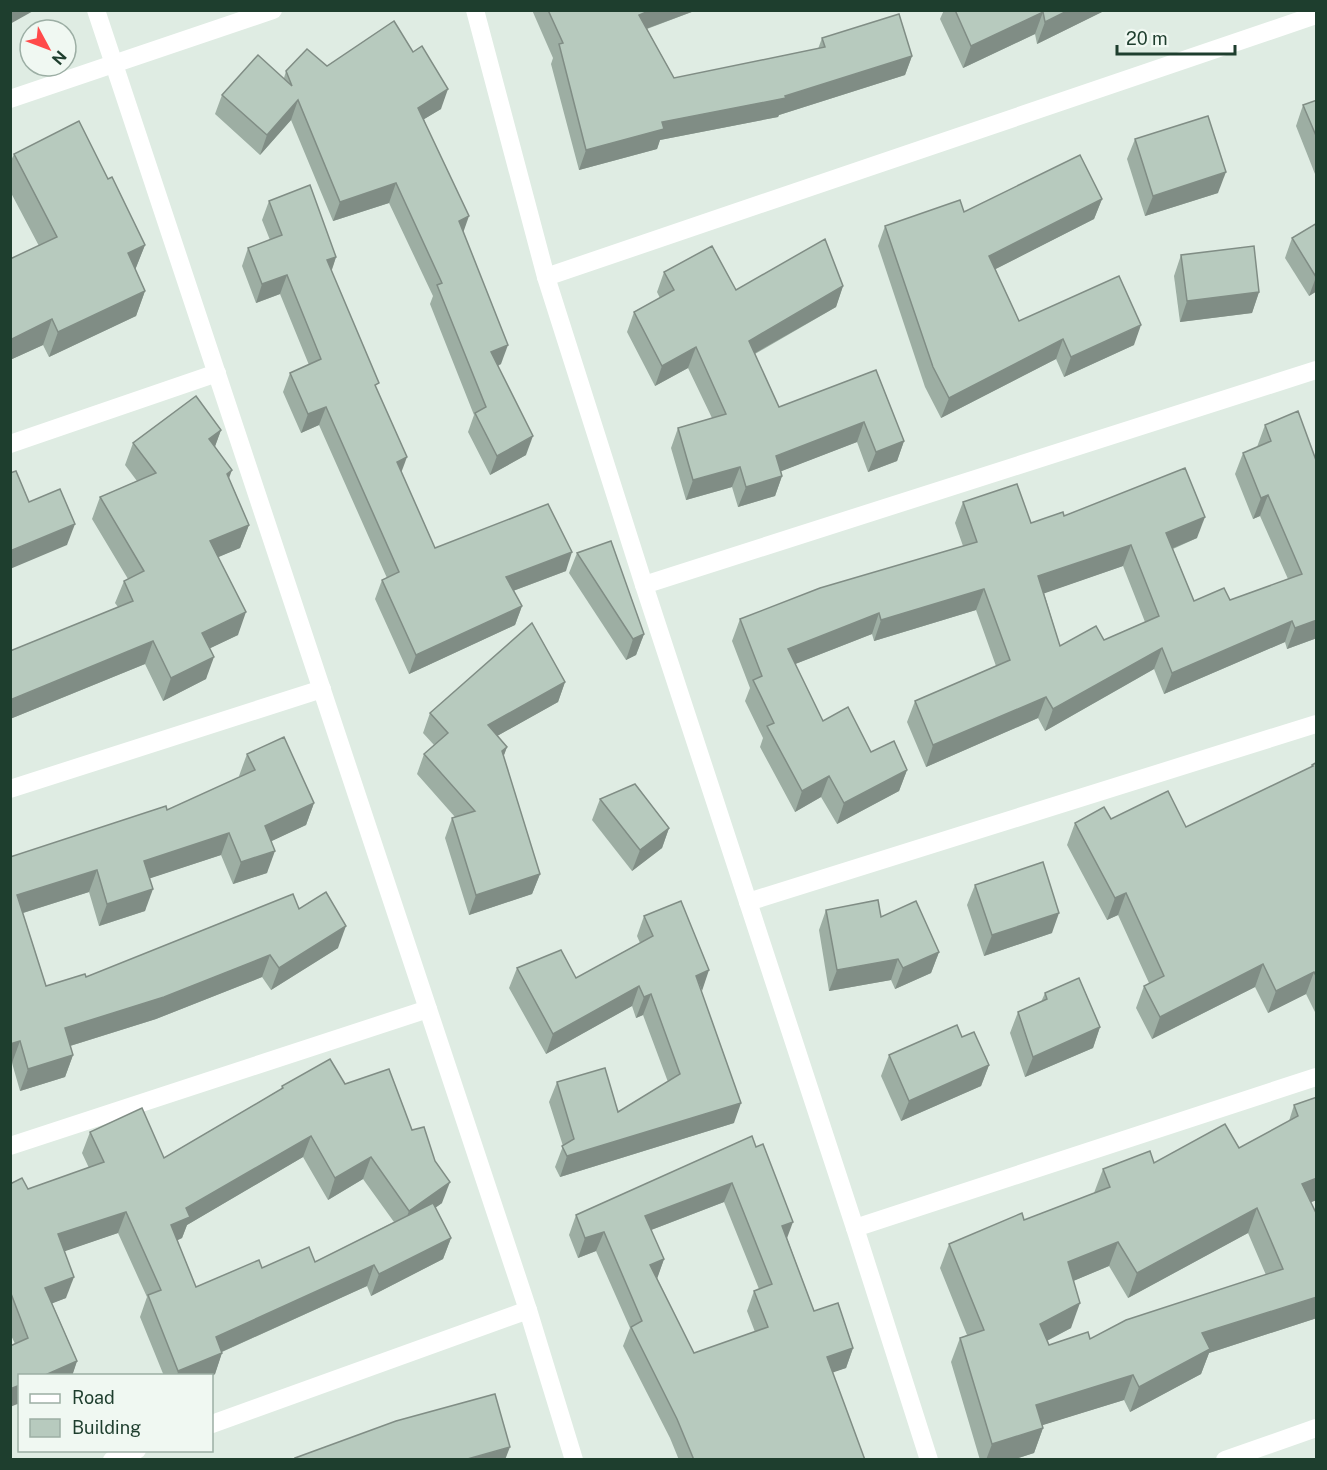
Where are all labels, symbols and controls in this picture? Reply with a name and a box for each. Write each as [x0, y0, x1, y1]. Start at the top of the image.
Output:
north arrow [18, 18, 78, 78]
scale bar [1117, 18, 1236, 56]
text: 20 m [1126, 28, 1168, 49]
text: N [48, 47, 70, 68]
legend [18, 1374, 213, 1452]
text: Road [72, 1387, 115, 1408]
text: Building [72, 1417, 141, 1438]

